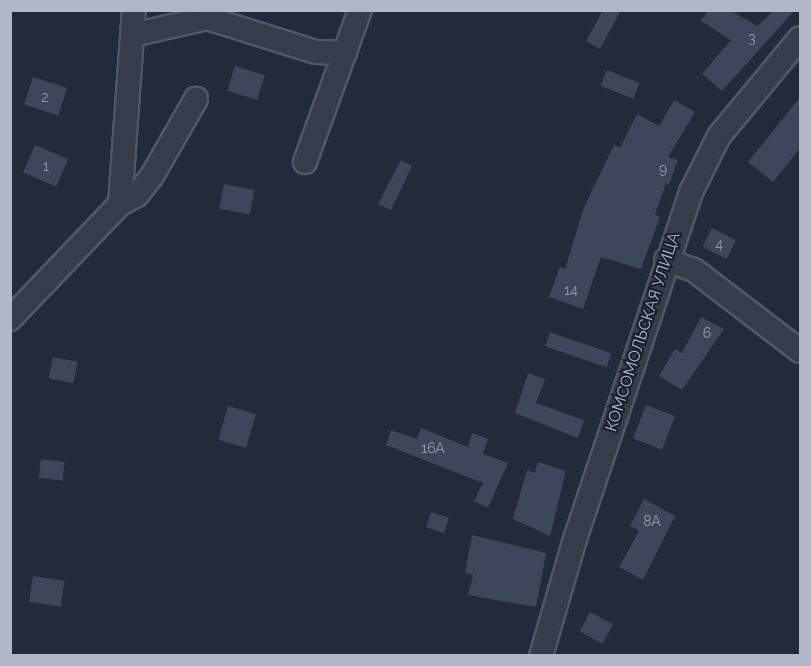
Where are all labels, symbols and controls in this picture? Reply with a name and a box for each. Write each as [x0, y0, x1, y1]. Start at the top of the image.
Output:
house number: 3 [748, 30, 756, 46]
house number: 2 [41, 89, 49, 105]
house number: 1 [43, 158, 49, 174]
house number: 9 [659, 161, 667, 177]
street label: КОМСОМОЛЬСКАЯ УЛИЦА [602, 230, 684, 434]
house number: 4 [715, 236, 723, 252]
house number: 14 [564, 282, 578, 298]
house number: 6 [703, 325, 711, 341]
house number: 16А [421, 440, 445, 456]
house number: 8А [643, 513, 661, 529]

